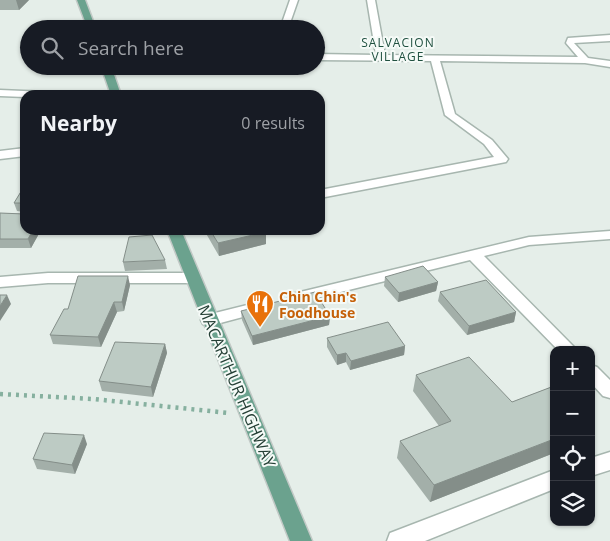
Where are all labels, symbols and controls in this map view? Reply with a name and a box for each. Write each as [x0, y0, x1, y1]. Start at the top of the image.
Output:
search box [20, 20, 325, 75]
icon: search [38, 34, 66, 62]
district label: SALVACION VILLAGE [361, 34, 435, 65]
text: Search here [78, 35, 184, 61]
text: Nearby [40, 109, 117, 137]
text: 0 results [241, 112, 305, 134]
place label: Chin Chin's Foodhouse [279, 287, 357, 322]
restaurant icon: Chin Chin's Foodhouse [245, 289, 275, 328]
street label: MACARTHUR HIGHWAY [193, 301, 281, 471]
map controls [550, 346, 595, 526]
button: + [550, 346, 595, 391]
button: − [550, 391, 595, 436]
button: locate [550, 436, 595, 481]
button: layers [550, 481, 595, 526]

